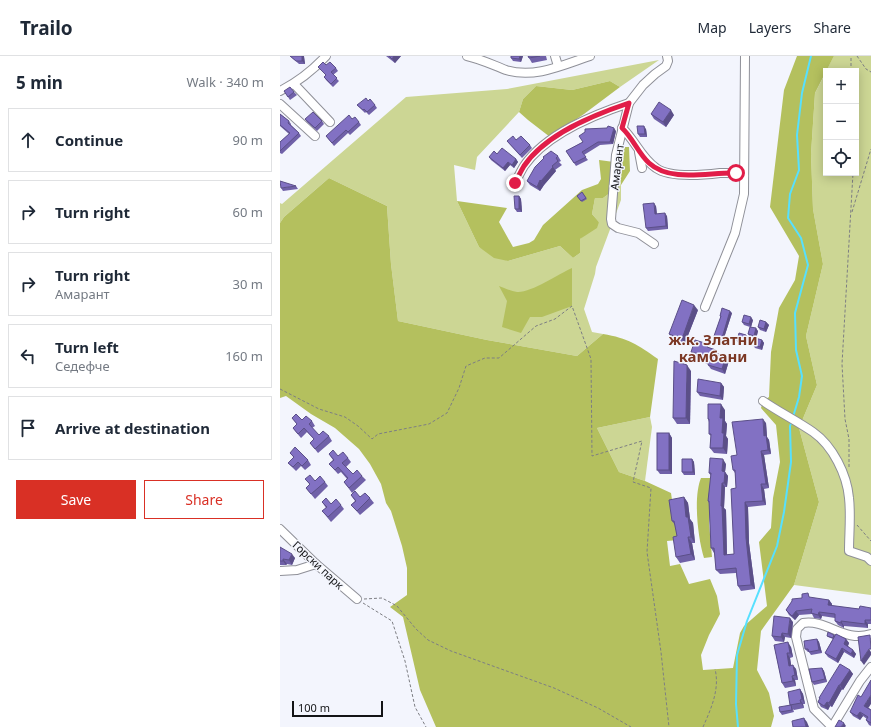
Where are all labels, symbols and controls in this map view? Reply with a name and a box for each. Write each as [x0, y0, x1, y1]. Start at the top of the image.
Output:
text: Trailo [20, 15, 73, 41]
text: Map [698, 18, 727, 37]
text: Layers [749, 18, 791, 37]
text: Share [813, 18, 851, 37]
map controls [823, 68, 859, 176]
button: + [823, 68, 859, 104]
text: 5 min [16, 71, 63, 94]
text: Walk · 340 m [186, 73, 264, 91]
button: − [823, 104, 859, 140]
icon: ahead [17, 129, 39, 151]
text: Continue [55, 130, 123, 150]
text: 90 m [233, 131, 263, 149]
button: locate [823, 140, 859, 176]
street label: Амарант [606, 143, 627, 191]
route start [727, 164, 745, 182]
route end [506, 174, 524, 192]
icon: right [17, 201, 39, 223]
text: Turn right [55, 202, 130, 222]
text: 60 m [233, 203, 263, 221]
text: Turn right [55, 265, 130, 285]
icon: right [17, 273, 39, 295]
text: 30 m [233, 275, 263, 293]
text: Амарант [55, 285, 110, 303]
district label: ж.к. Златни камбани [668, 329, 758, 366]
text: Turn left [55, 337, 119, 357]
icon: left [17, 345, 39, 367]
text: 160 m [225, 347, 263, 365]
text: Седефче [55, 357, 110, 375]
icon: arrive [17, 417, 39, 439]
text: Arrive at destination [55, 418, 210, 438]
button: Save [16, 480, 136, 519]
button: Share [144, 480, 264, 519]
street label: Горски парк [290, 537, 347, 592]
scale bar [292, 699, 383, 718]
text: 100 m [298, 700, 330, 715]

